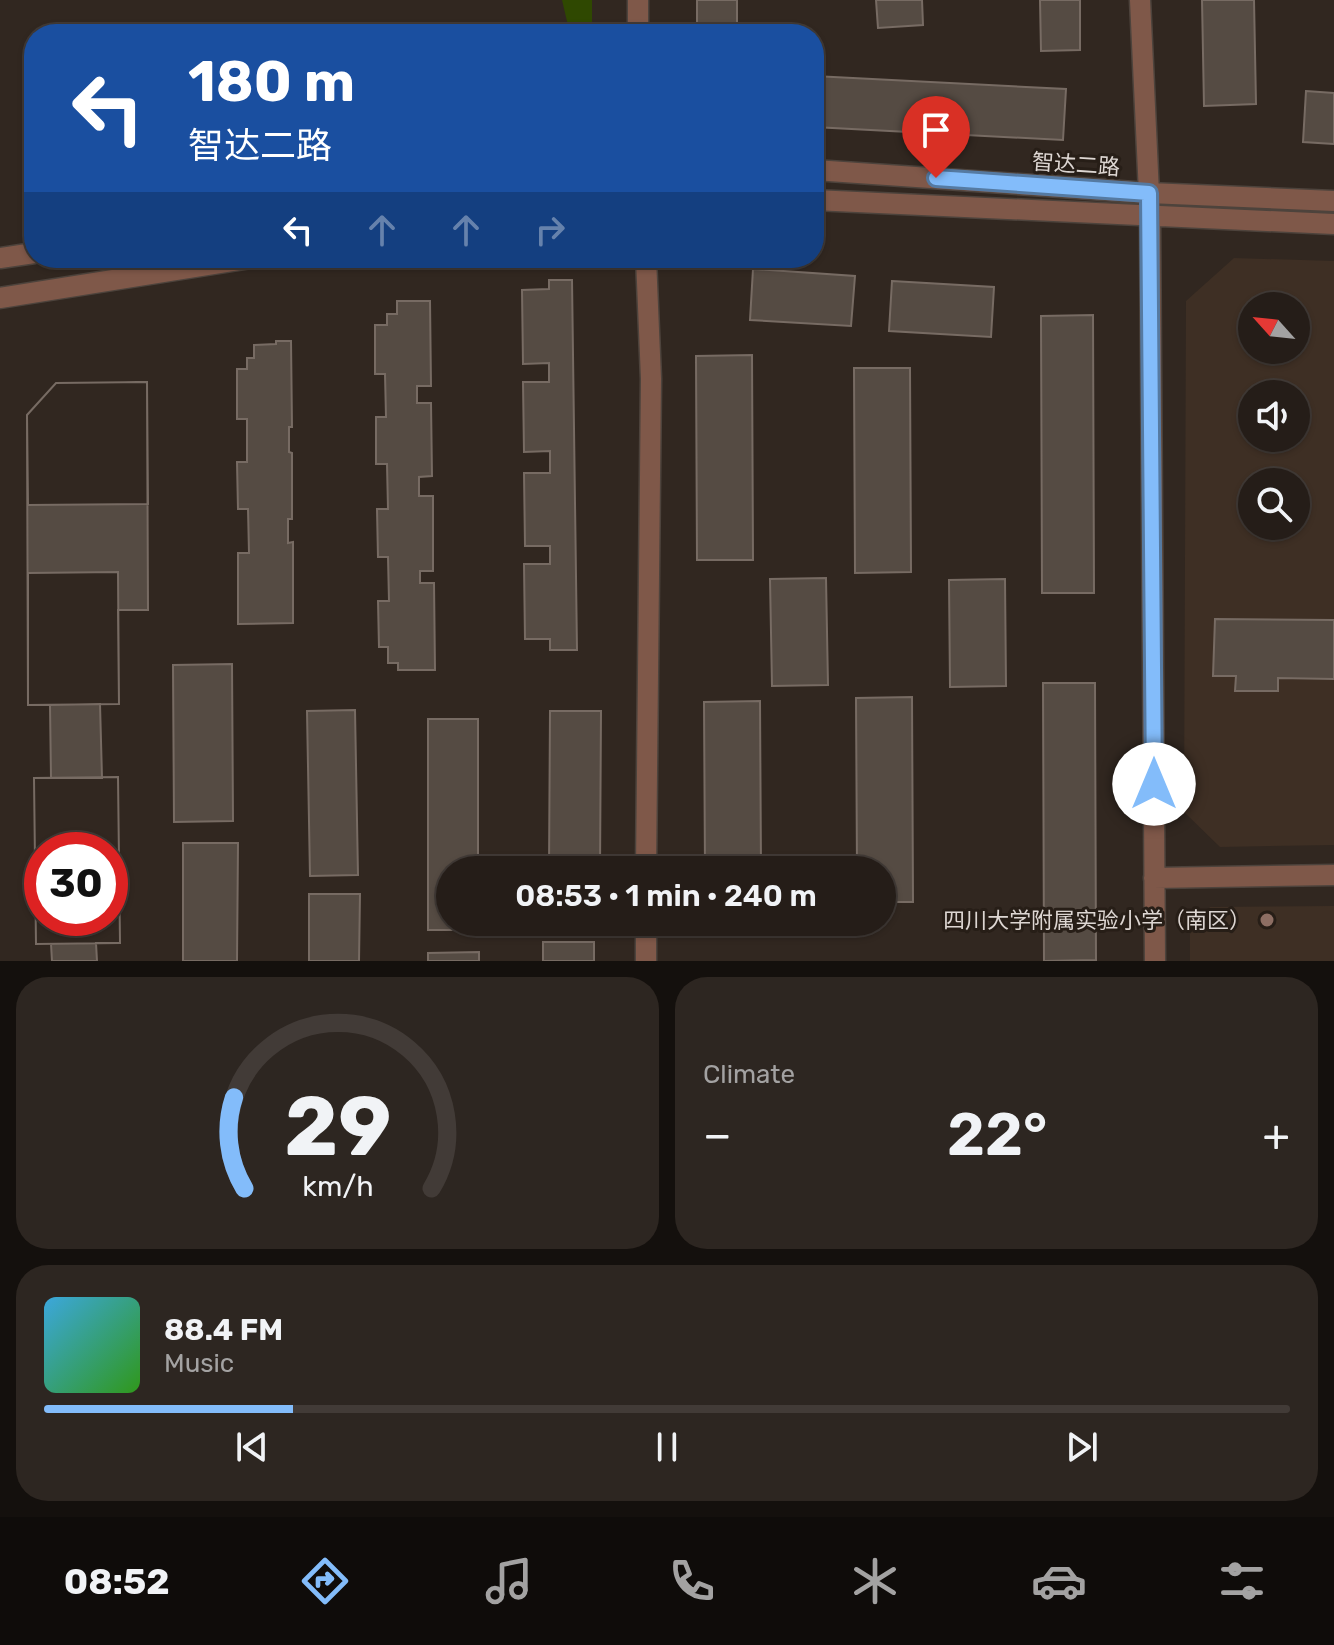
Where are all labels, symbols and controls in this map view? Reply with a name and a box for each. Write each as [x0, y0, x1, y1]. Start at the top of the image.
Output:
text: 180 m [188, 49, 355, 115]
icon: left [56, 56, 160, 160]
pin [902, 96, 970, 178]
icon: arrive [914, 108, 958, 152]
text: 智达二路 [188, 124, 332, 167]
street label: 智达二路 [1031, 148, 1121, 181]
icon: left [276, 208, 320, 252]
icon: ahead [360, 208, 404, 252]
icon: ahead [444, 208, 488, 252]
icon: right [528, 208, 572, 252]
north arrow [1238, 292, 1310, 364]
map controls [1238, 292, 1310, 540]
button: sound [1238, 380, 1310, 452]
button: search [1238, 468, 1310, 540]
position arrow [1112, 742, 1196, 826]
speed limit sign: 30 [24, 832, 128, 936]
text: 08:53 · 1 min · 240 m [515, 878, 817, 914]
place label: 四川大学附属实验小学（南区） [943, 907, 1251, 934]
marker: 四川大学附属实验小学（南区） [1258, 911, 1276, 929]
text: Climate [703, 1059, 795, 1090]
text: 29 [284, 1077, 391, 1176]
text: 22° [947, 1099, 1047, 1170]
text: − [703, 1109, 732, 1161]
text: + [1263, 1109, 1290, 1161]
text: km/h [302, 1169, 373, 1203]
text: 88.4 FM [164, 1312, 283, 1348]
text: Music [164, 1348, 234, 1379]
icon: previous [230, 1425, 274, 1469]
icon: pause [645, 1425, 689, 1469]
icon: next [1060, 1425, 1104, 1469]
icon: directions [297, 1553, 353, 1609]
icon: music [481, 1553, 537, 1609]
icon: phone [664, 1553, 720, 1609]
icon: climate [847, 1553, 903, 1609]
icon: car [1031, 1553, 1087, 1609]
icon: filters [1214, 1553, 1270, 1609]
text: 08:52 [64, 1560, 170, 1603]

